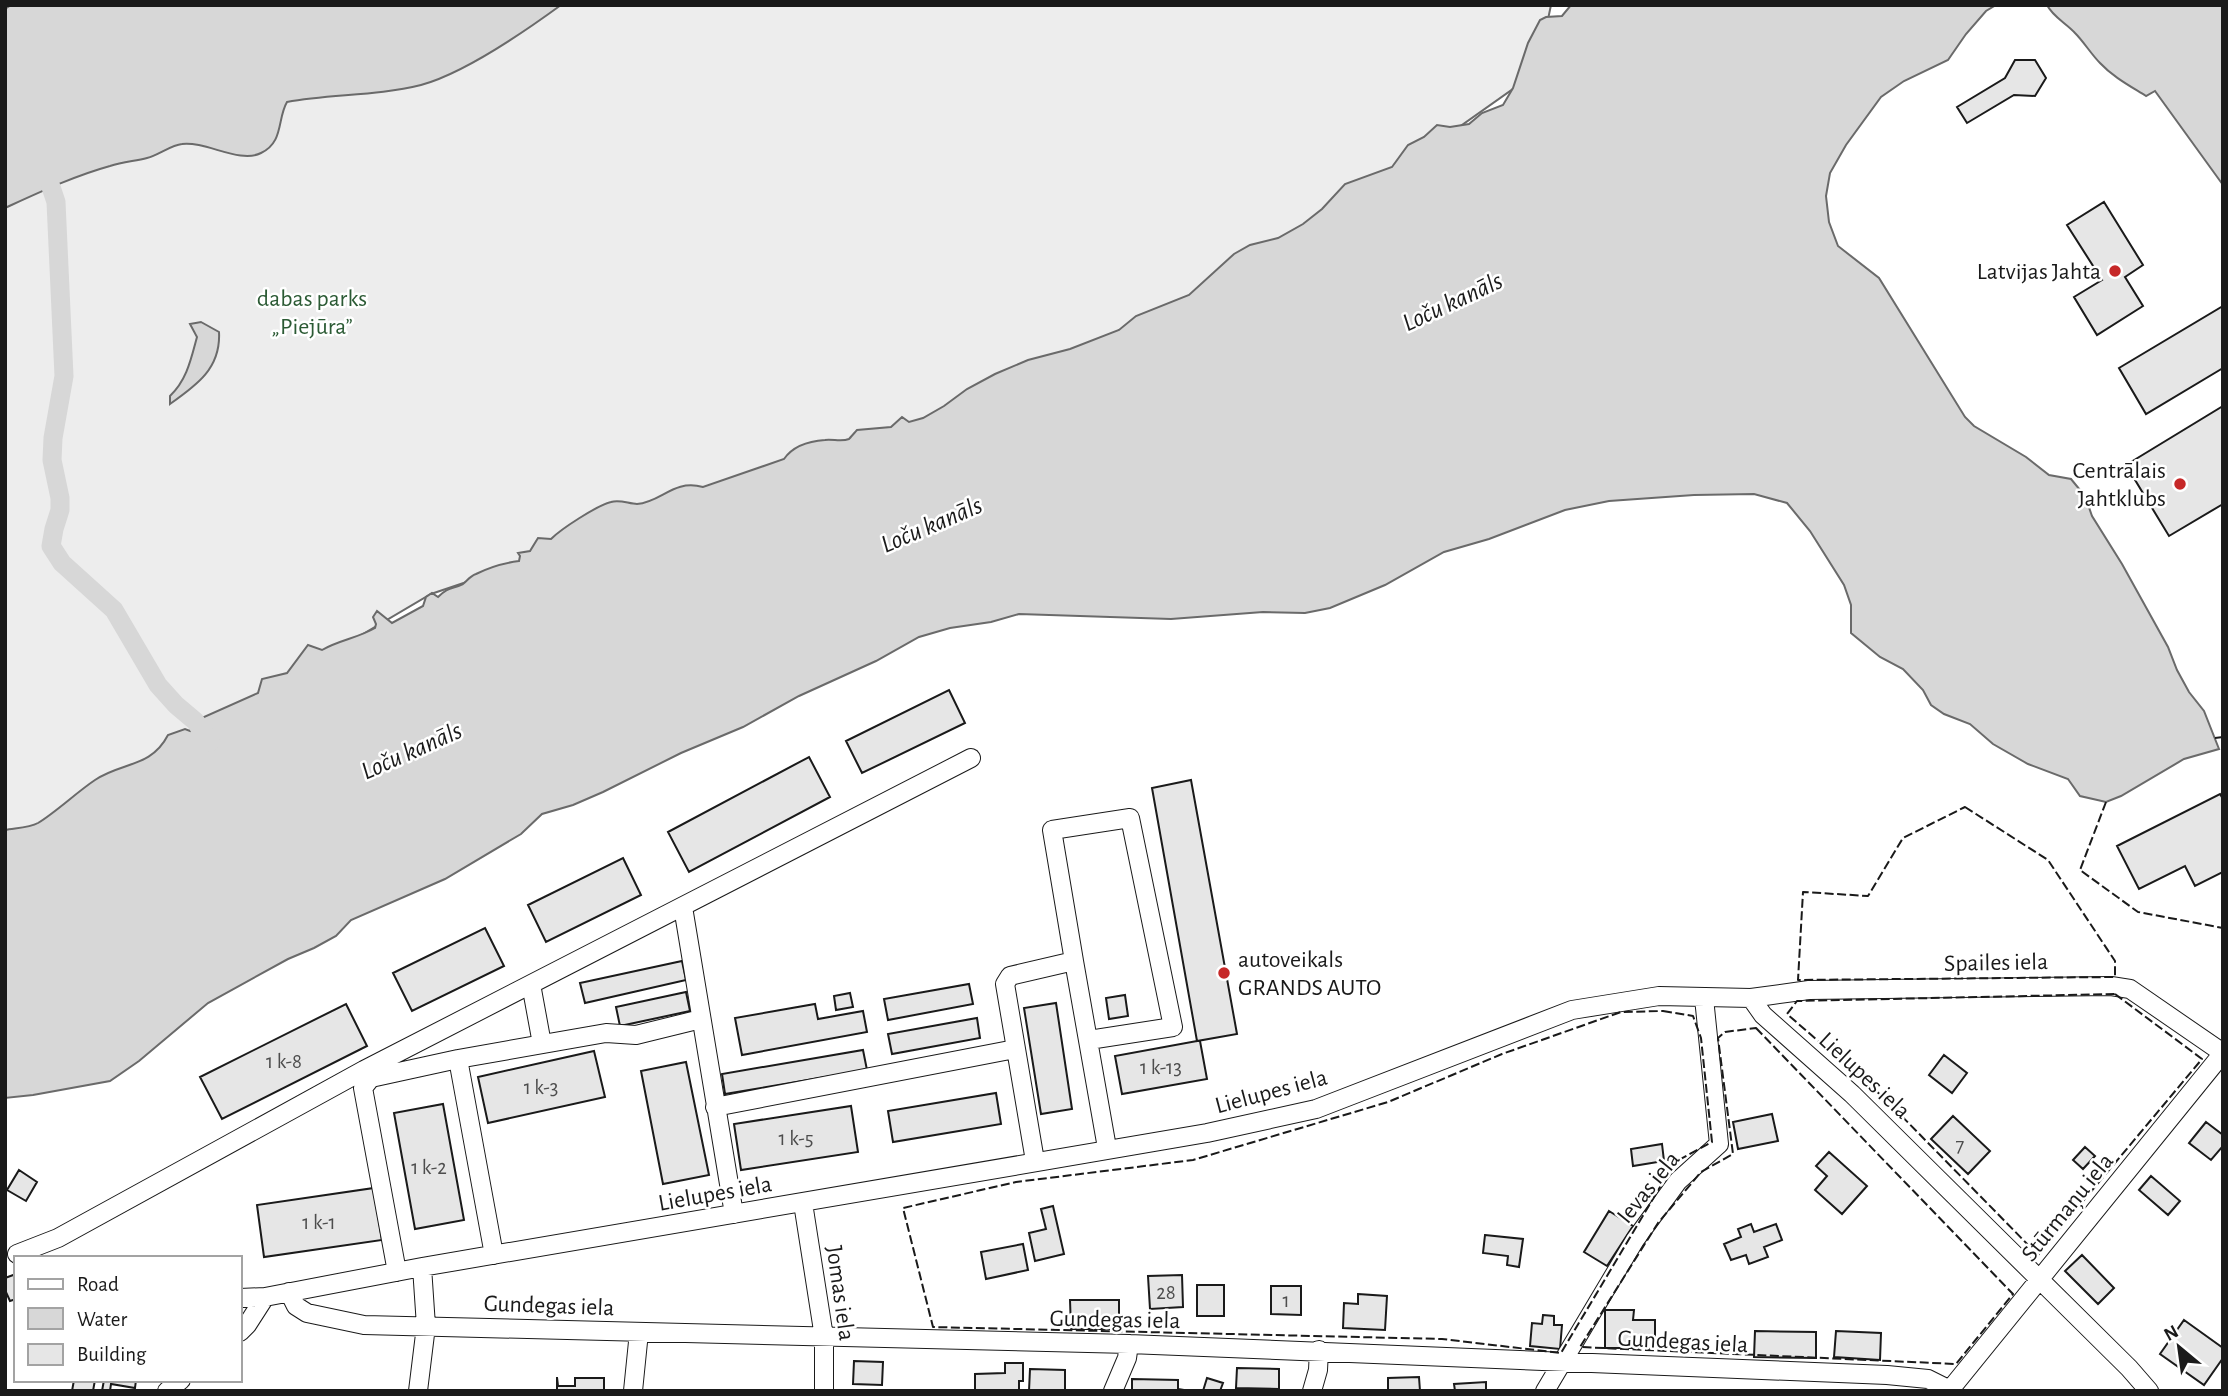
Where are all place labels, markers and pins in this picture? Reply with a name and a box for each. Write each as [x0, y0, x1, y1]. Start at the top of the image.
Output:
place label: Latvijas Jahta [1977, 260, 2101, 284]
marker: Latvijas Jahta [2107, 263, 2123, 279]
place label: Centrālais Jahtklubs [2073, 459, 2166, 511]
marker: Centrālais Jahtklubs [2172, 476, 2188, 492]
place label: autoveikals GRANDS AUTO [1238, 948, 1381, 1000]
marker: autoveikals GRANDS AUTO [1216, 965, 1232, 981]

